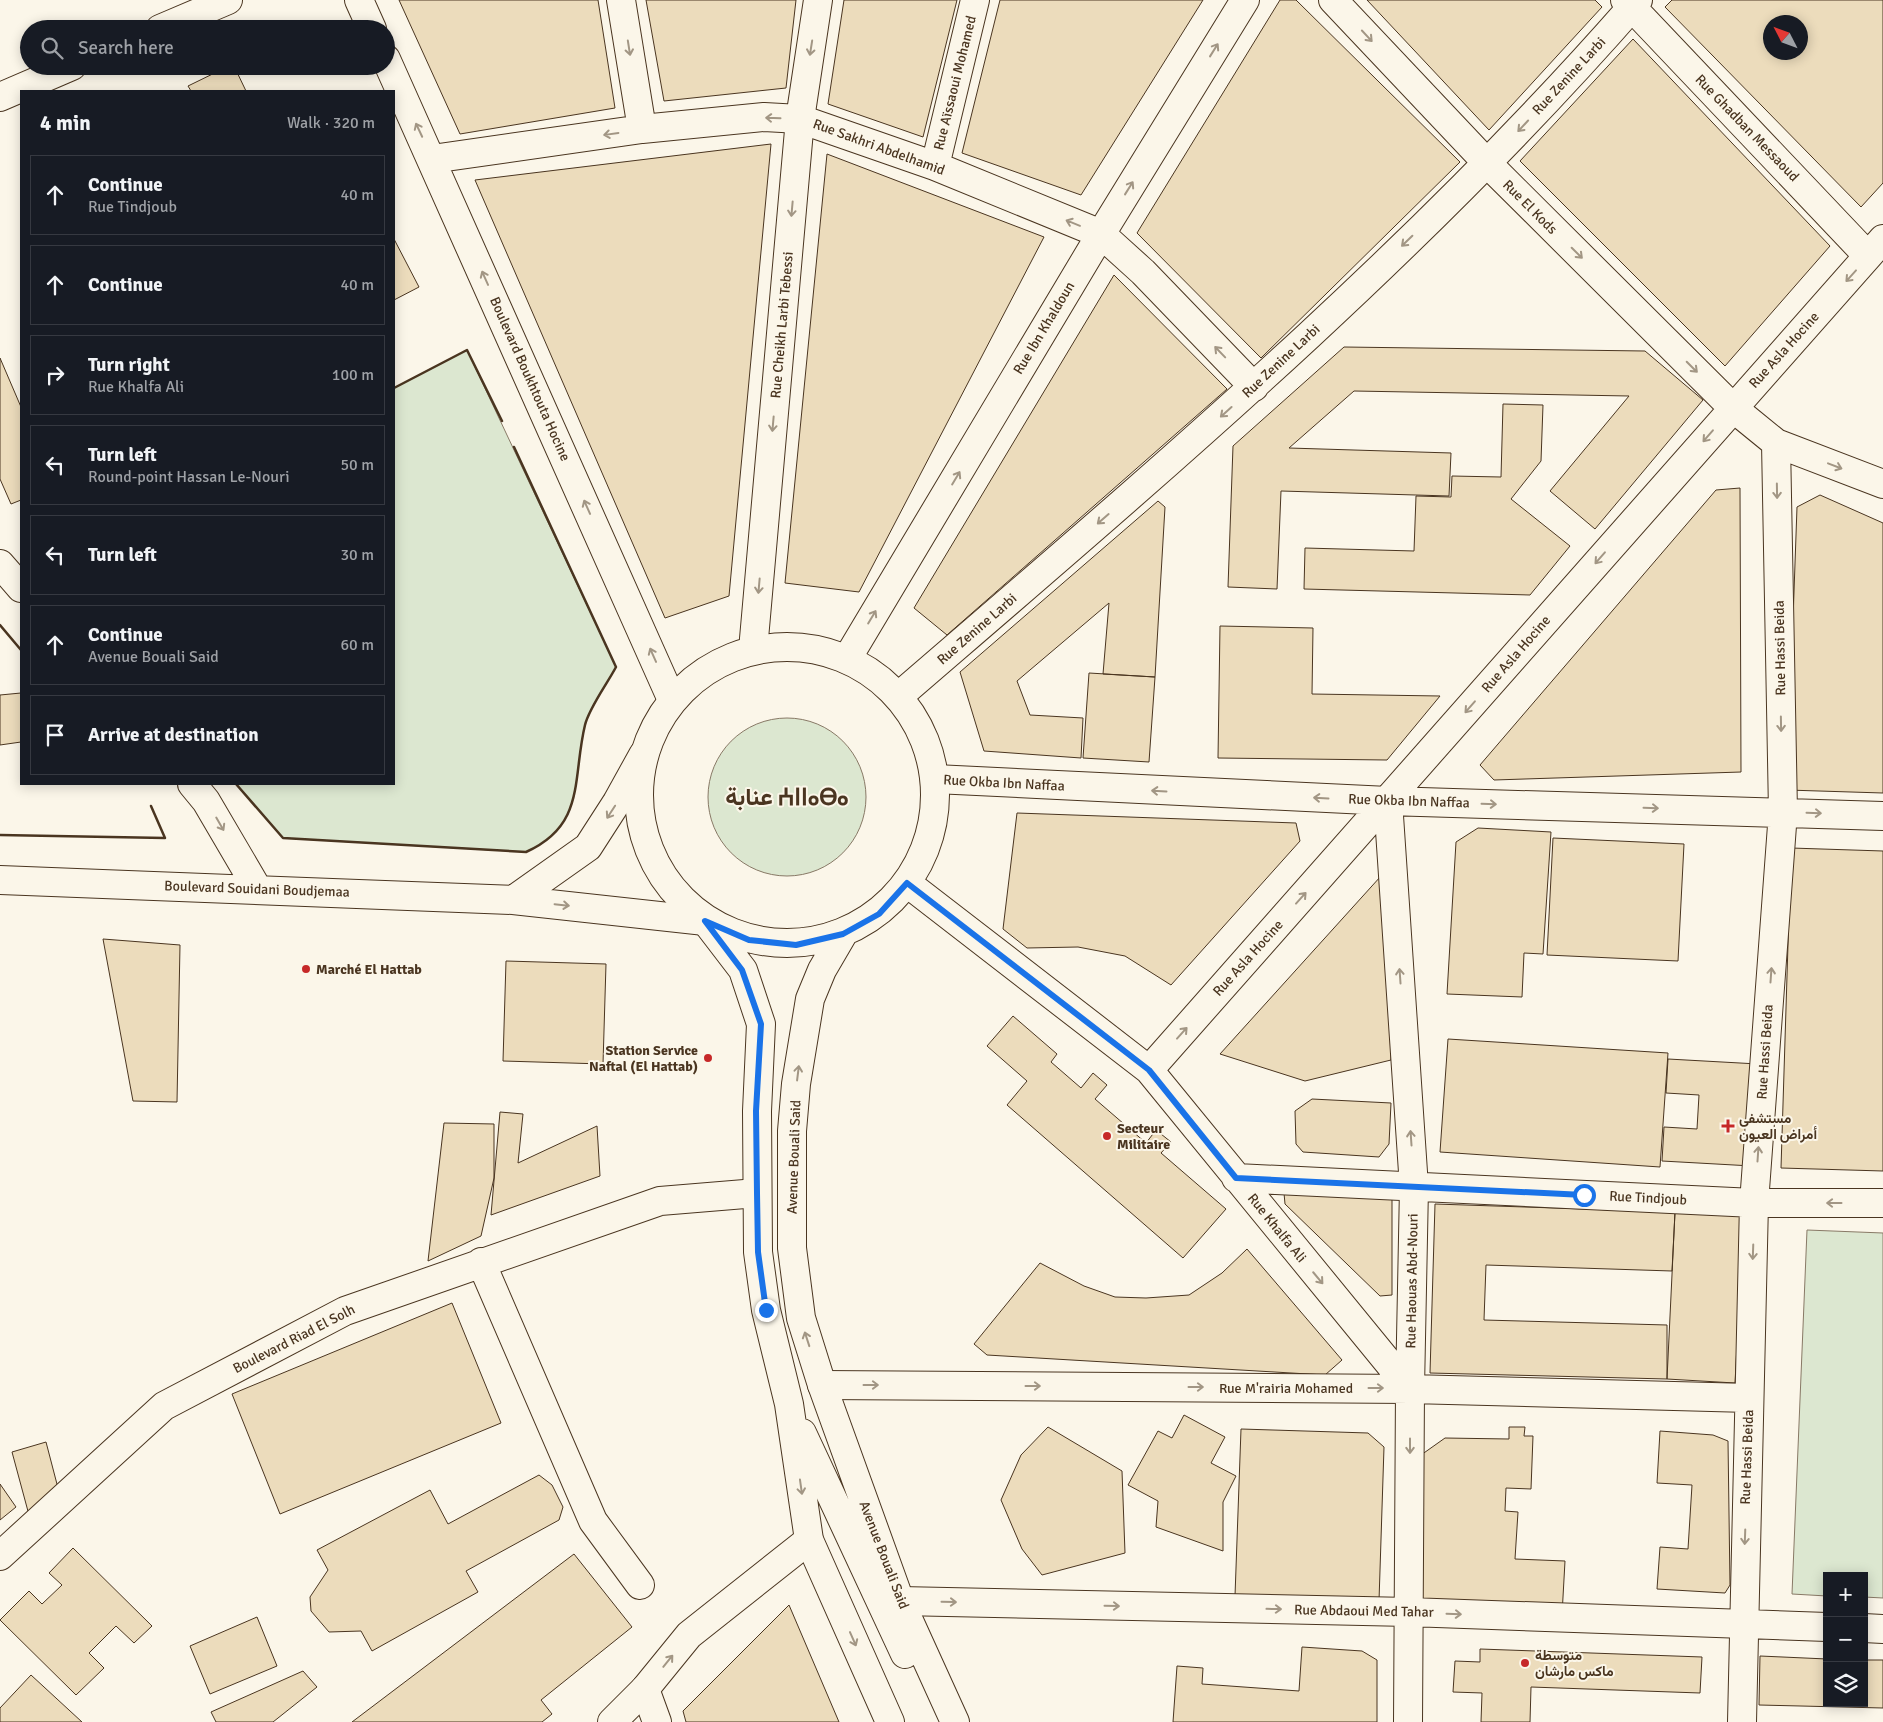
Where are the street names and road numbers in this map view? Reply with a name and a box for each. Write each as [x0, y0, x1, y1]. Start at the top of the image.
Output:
street label: Rue Aïssaoui Mohamed [930, 14, 980, 152]
street label: Rue Zenine Larbi [1529, 34, 1609, 118]
street label: Rue Ghadban Messaoud [1692, 71, 1802, 185]
street label: Rue Sakhri Abdelhamid [811, 115, 947, 179]
street label: Rue El Kods [1499, 176, 1561, 238]
street label: Rue Cheikh Larbi Tebessi [767, 251, 797, 399]
street label: Rue Ibn Khaldoun [1010, 279, 1078, 377]
street label: Boulevard Boukhtouta Hocine [486, 294, 574, 464]
street label: Rue Asla Hocine [1745, 308, 1823, 392]
street label: Rue Zenine Larbi [1239, 321, 1323, 401]
street label: Rue Zenine Larbi [934, 590, 1020, 668]
street label: Rue Hassi Beida [1771, 600, 1789, 696]
street label: Rue Asla Hocine [1478, 612, 1554, 696]
street label: Rue Okba Ibn Naffaa [943, 771, 1065, 795]
street label: Rue Okba Ibn Naffaa [1348, 790, 1470, 812]
street label: Boulevard Souidani Boudjemaa [164, 877, 350, 901]
street label: Rue Asla Hocine [1209, 916, 1287, 1000]
street label: Rue Hassi Beida [1753, 1004, 1777, 1100]
street label: Avenue Bouali Said [784, 1100, 804, 1214]
street label: Rue Tindjoub [1609, 1187, 1687, 1209]
street label: Rue Khalfa Ali [1244, 1190, 1310, 1266]
street label: Rue Haouas Abd-Nouri [1402, 1213, 1422, 1349]
street label: Boulevard Riad El Solh [230, 1301, 358, 1377]
street label: Rue M'rairia Mohamed [1219, 1380, 1353, 1397]
street label: Rue Hassi Beida [1737, 1409, 1757, 1505]
street label: Avenue Bouali Said [856, 1499, 912, 1611]
street label: Rue Abdaoui Med Tahar [1294, 1601, 1435, 1621]

